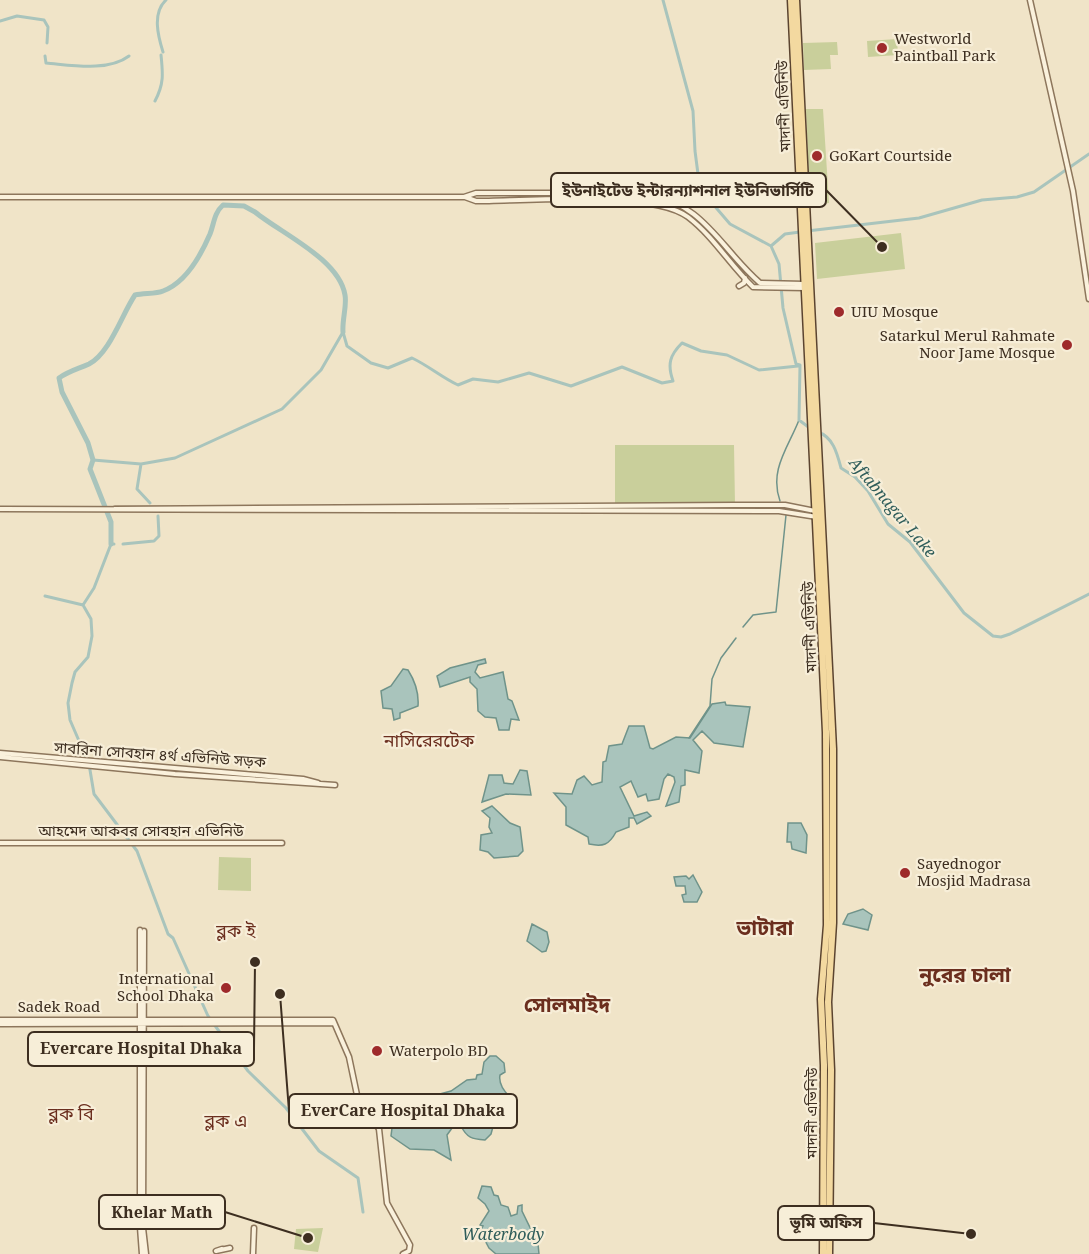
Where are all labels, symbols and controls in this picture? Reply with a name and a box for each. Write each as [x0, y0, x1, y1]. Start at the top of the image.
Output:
place label: Westworld Paintball Park [894, 28, 996, 65]
marker: Westworld Paintball Park [875, 41, 889, 55]
street label: মাদানী এভিনিউ [771, 60, 795, 153]
place label: GoKart Courtside [829, 145, 952, 165]
marker: GoKart Courtside [810, 149, 824, 163]
callout: ইউনাইটেড ইন্টারন্যাশনাল ইউনিভার্সিটি [551, 173, 826, 207]
text: ইউনাইটেড ইন্টারন্যাশনাল ইউনিভার্সিটি [561, 179, 815, 201]
place label: UIU Mosque [851, 301, 938, 321]
marker: UIU Mosque [832, 305, 846, 319]
place label: Satarkul Merul Rahmate Noor Jame Mosque [880, 325, 1055, 362]
marker: Satarkul Merul Rahmate Noor Jame Mosque [1060, 338, 1074, 352]
water label: Aftabnagar Lake [844, 451, 942, 562]
street label: মাদানী এভিনিউ [797, 581, 821, 674]
district label: নাসিরেরটেক [383, 728, 475, 752]
street label: সাবরিনা সোবহান ৪র্থ এভিনিউ সড়ক [52, 737, 268, 771]
street label: আহমেদ আকবর সোবহান এভিনিউ [37, 820, 244, 840]
place label: Sayednogor Mosjid Madrasa [917, 853, 1031, 890]
marker: Sayednogor Mosjid Madrasa [898, 866, 912, 880]
district label: ভাটারা [735, 913, 795, 941]
district label: ব্লক ই [215, 918, 256, 942]
district label: নুরের চালা [918, 960, 1012, 988]
place label: International School Dhaka [117, 968, 214, 1005]
marker: International School Dhaka [219, 981, 233, 995]
district label: সোলমাইদ [524, 990, 611, 1018]
street label: Sadek Road [18, 996, 100, 1016]
callout: Evercare Hospital Dhaka [28, 1032, 254, 1066]
text: Evercare Hospital Dhaka [40, 1037, 242, 1059]
place label: Waterpolo BD [389, 1040, 488, 1060]
marker: Waterpolo BD [370, 1044, 384, 1058]
street label: মাদানী এভিনিউ [801, 1067, 821, 1160]
callout: EverCare Hospital Dhaka [289, 1094, 517, 1128]
text: EverCare Hospital Dhaka [301, 1099, 506, 1121]
district label: ব্লক বি [47, 1101, 94, 1125]
district label: ব্লক এ [204, 1108, 247, 1132]
callout: Khelar Math [99, 1195, 225, 1229]
text: Khelar Math [111, 1201, 213, 1223]
callout: ভূমি অফিস [778, 1206, 874, 1240]
text: ভূমি অফিস [789, 1211, 863, 1234]
water label: Waterbody [462, 1223, 544, 1245]

